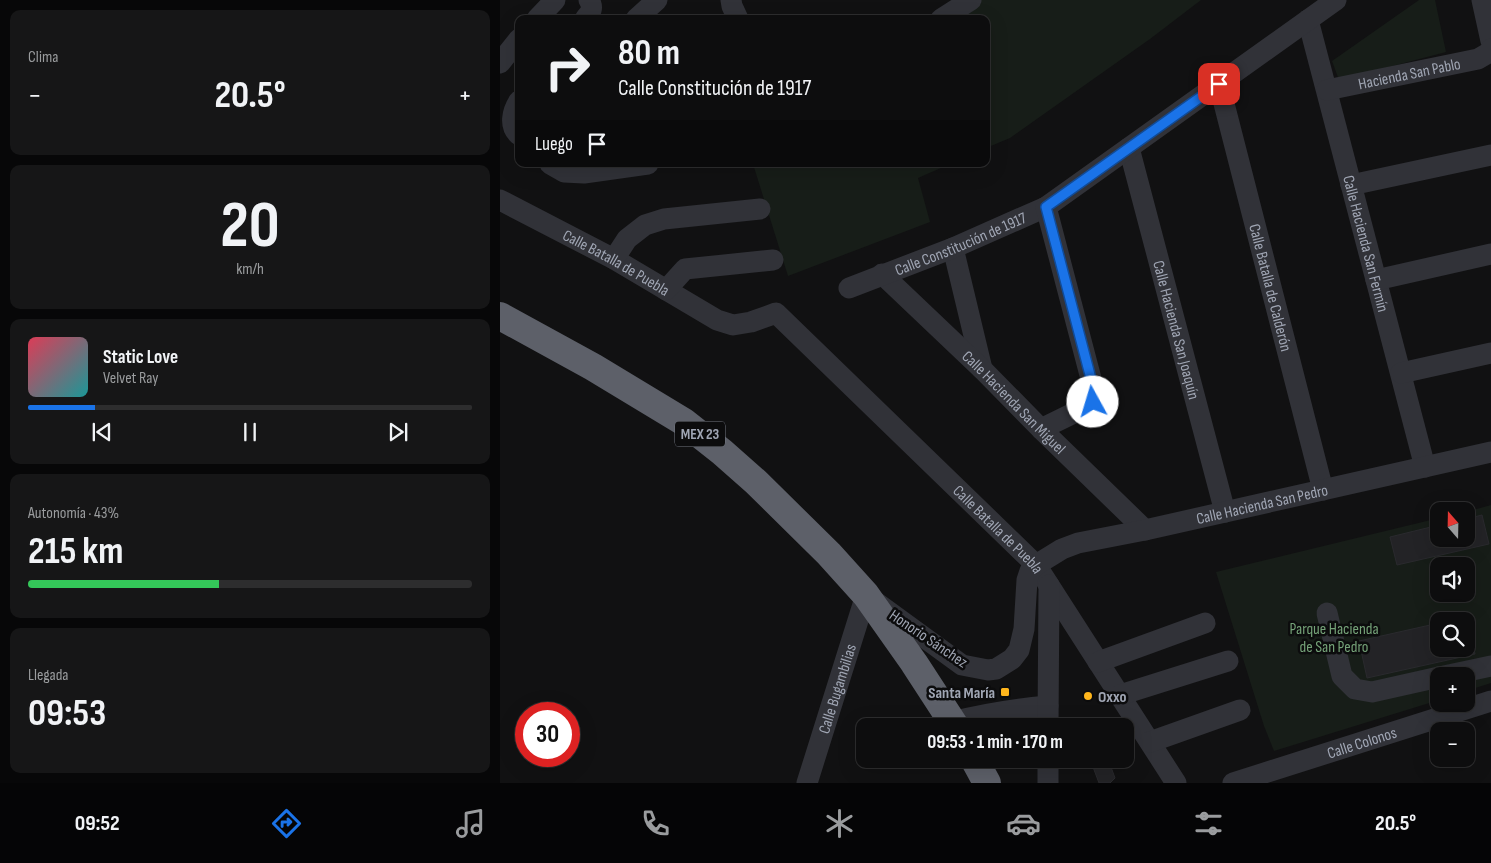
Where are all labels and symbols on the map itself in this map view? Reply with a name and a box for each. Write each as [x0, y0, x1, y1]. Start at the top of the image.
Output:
street label: Hacienda San Pablo [1357, 55, 1462, 94]
pin [1198, 63, 1240, 105]
street label: Calle Hacienda San Fermín [1338, 174, 1392, 314]
street label: Calle Constitución de 1917 [892, 209, 1030, 280]
street label: Calle Batalla de Calderón [1244, 222, 1295, 354]
street label: Calle Batalla de Puebla [559, 226, 672, 301]
street label: Calle Hacienda San Joaquín [1148, 259, 1203, 402]
street label: Calle Hacienda San Miguel [958, 347, 1069, 459]
position arrow [1066, 375, 1118, 427]
road number: MEX 23 [675, 422, 725, 446]
street label: Calle Hacienda San Pedro [1195, 481, 1330, 529]
street label: Calle Batalla de Puebla [948, 482, 1047, 577]
north arrow [1430, 502, 1475, 548]
street label: Honorio Sánchez [885, 606, 971, 673]
park label: Parque Hacienda de San Pedro [1289, 620, 1379, 657]
street label: Calle Bugambilias [815, 642, 861, 736]
place label: Santa María [928, 684, 995, 703]
marker: Santa María [999, 686, 1011, 698]
place label: Oxxo [1098, 688, 1126, 707]
marker: Oxxo [1082, 690, 1094, 702]
speed limit sign: 30 [515, 702, 580, 767]
street label: Calle Colonos [1325, 724, 1399, 763]

